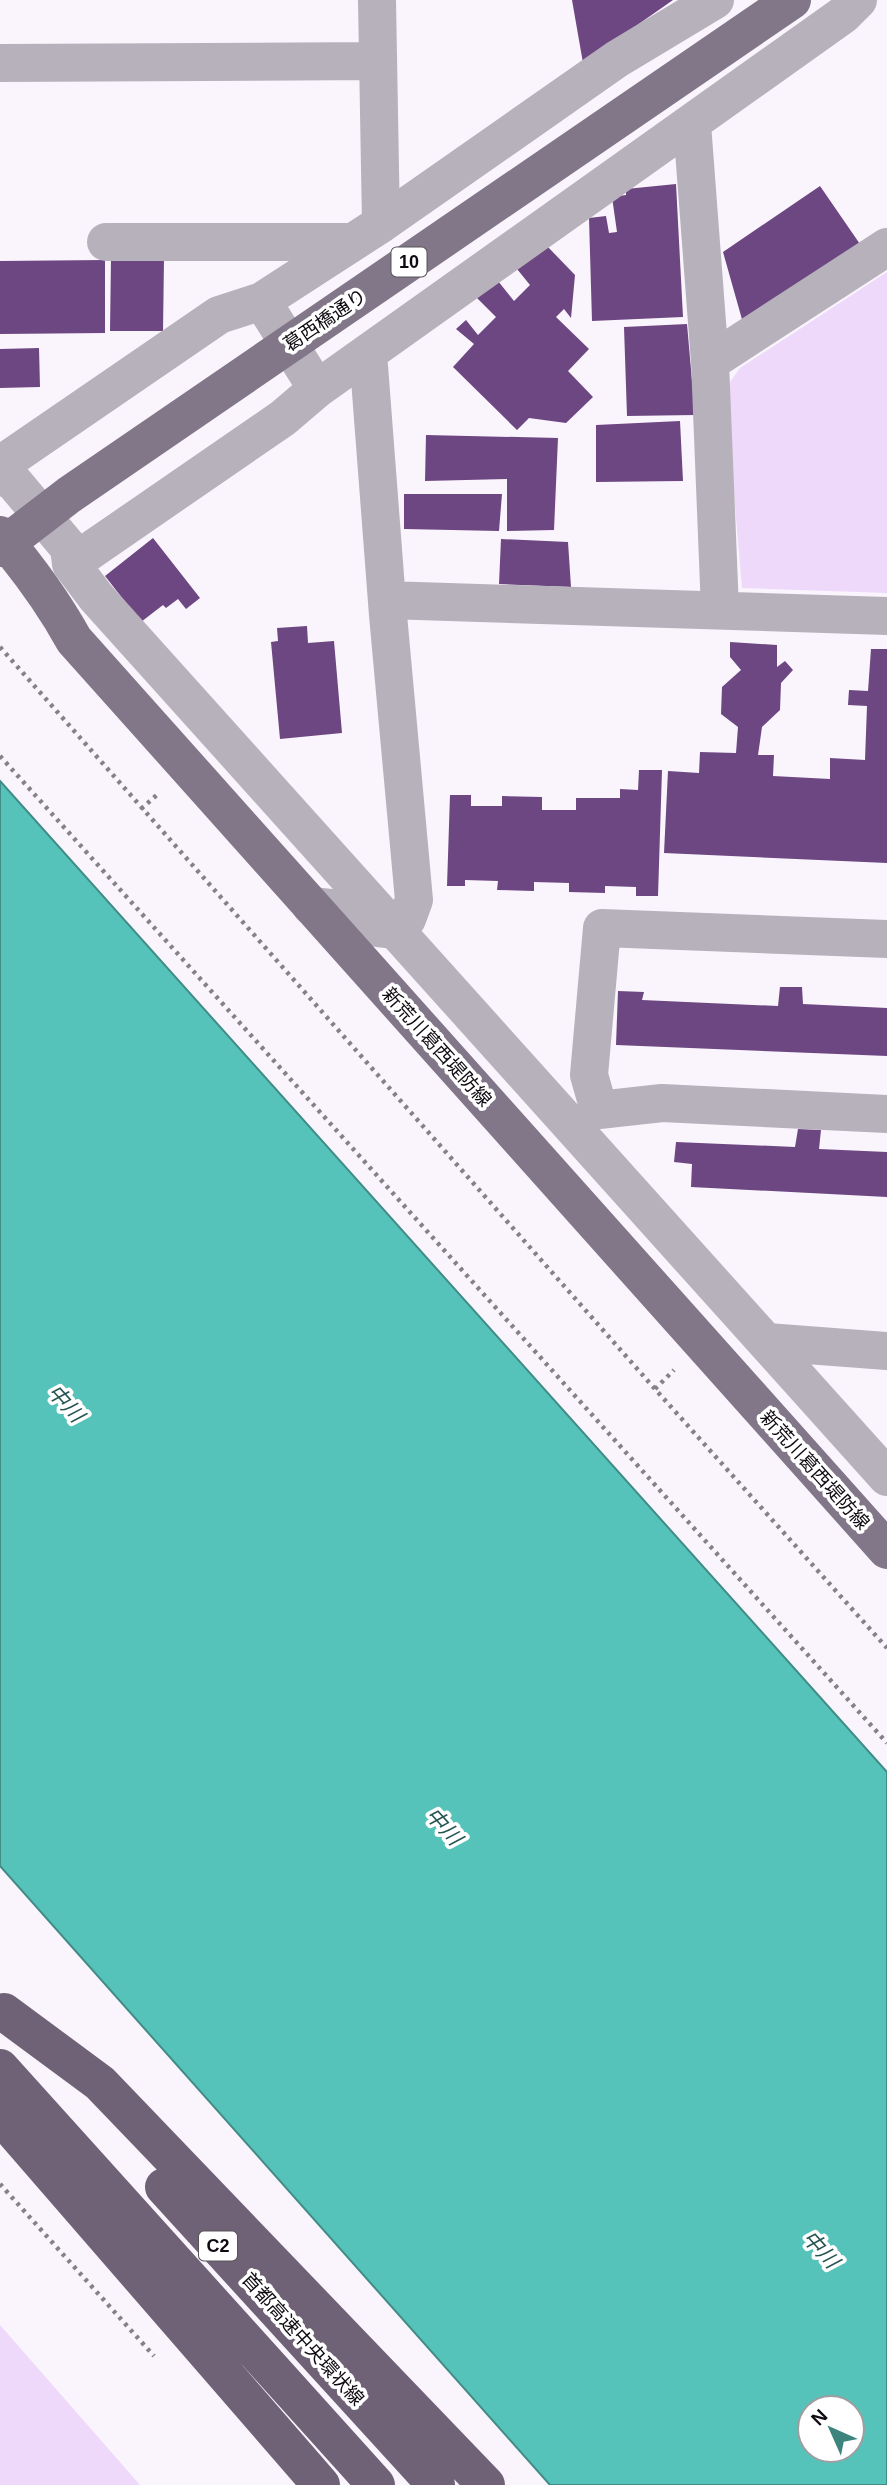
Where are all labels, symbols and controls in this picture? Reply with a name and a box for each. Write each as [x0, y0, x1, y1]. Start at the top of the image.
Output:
road number: 10 [392, 248, 426, 276]
street label: 葛西橋通り [280, 285, 370, 355]
street label: 新荒川葛西堤防線 [378, 983, 496, 1111]
water label: 中川 [43, 1380, 90, 1428]
street label: 新荒川葛西堤防線 [756, 1406, 874, 1534]
water label: 中川 [421, 1803, 468, 1851]
water label: 中川 [798, 2226, 845, 2274]
road number: C2 [199, 2232, 237, 2260]
street label: 首都高速中央環状線 [238, 2268, 368, 2410]
north arrow [796, 2394, 866, 2464]
text: N [807, 2405, 832, 2430]

